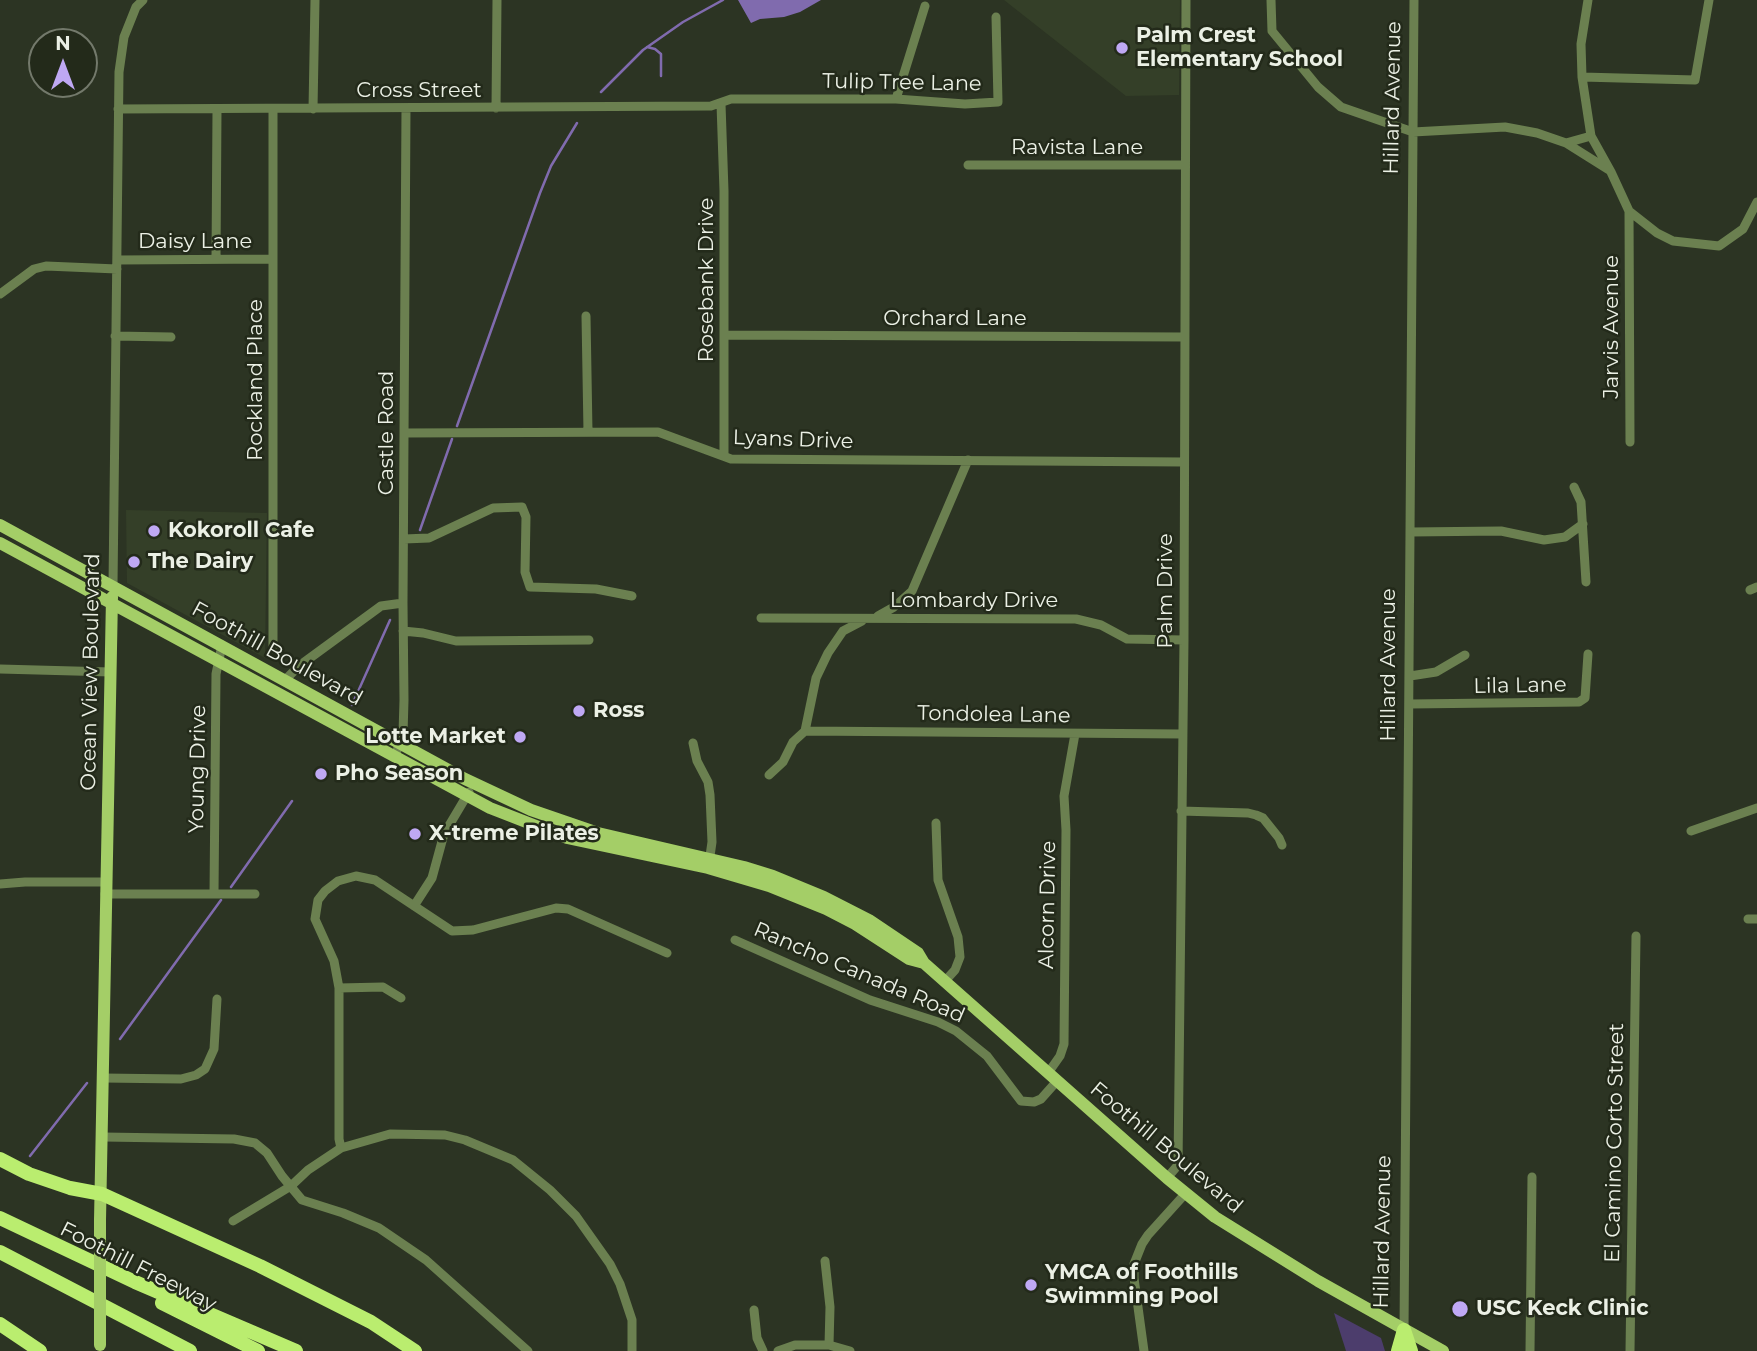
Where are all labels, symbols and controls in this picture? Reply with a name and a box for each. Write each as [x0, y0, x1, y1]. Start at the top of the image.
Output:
street label: Hillard Avenue [1379, 21, 1407, 175]
place label: Palm Crest Elementary School [1136, 23, 1343, 73]
north arrow [28, 28, 98, 98]
text: N [55, 32, 71, 55]
marker: Palm Crest Elementary School [1114, 40, 1130, 56]
street label: Tulip Tree Lane [822, 69, 982, 97]
street label: Cross Street [356, 78, 482, 104]
street label: Ravista Lane [1011, 135, 1143, 161]
street label: Rosebank Drive [694, 197, 720, 363]
street label: Daisy Lane [138, 229, 252, 255]
street label: Jarvis Avenue [1599, 255, 1625, 399]
street label: Rockland Place [243, 299, 269, 461]
street label: Orchard Lane [883, 306, 1027, 332]
street label: Castle Road [374, 371, 400, 495]
street label: Lyans Drive [732, 425, 854, 455]
place label: Kokoroll Cafe [168, 518, 314, 544]
marker: Kokoroll Cafe [146, 523, 162, 539]
street label: Palm Drive [1153, 533, 1179, 649]
place label: The Dairy [148, 549, 253, 575]
street label: Ocean View Boulevard [76, 553, 106, 791]
marker: The Dairy [126, 554, 142, 570]
street label: Lombardy Drive [890, 588, 1058, 614]
street label: Hillard Avenue [1376, 588, 1402, 742]
street label: Foothill Boulevard [187, 597, 367, 711]
street label: Lila Lane [1473, 673, 1567, 699]
place label: Ross [593, 698, 644, 724]
street label: Tondolea Lane [917, 701, 1071, 729]
marker: Ross [571, 703, 587, 719]
street label: Young Drive [184, 705, 212, 833]
place label: Lotte Market [365, 724, 506, 750]
marker: Lotte Market [512, 729, 528, 745]
place label: Pho Season [335, 761, 463, 787]
marker: Pho Season [313, 766, 329, 782]
place label: X-treme Pilates [429, 821, 599, 847]
marker: X-treme Pilates [407, 826, 423, 842]
street label: Alcorn Drive [1034, 841, 1062, 969]
street label: Rancho Canada Road [750, 917, 968, 1029]
street label: El Camino Corto Street [1600, 1023, 1630, 1263]
street label: Foothill Boulevard [1085, 1077, 1247, 1219]
street label: Hillard Avenue [1369, 1155, 1397, 1309]
street label: Foothill Freeway [56, 1217, 220, 1317]
place label: YMCA of Foothills Swimming Pool [1045, 1260, 1238, 1310]
marker: YMCA of Foothills Swimming Pool [1023, 1277, 1039, 1293]
place label: USC Keck Clinic [1476, 1296, 1649, 1322]
marker: USC Keck Clinic [1450, 1299, 1470, 1319]

